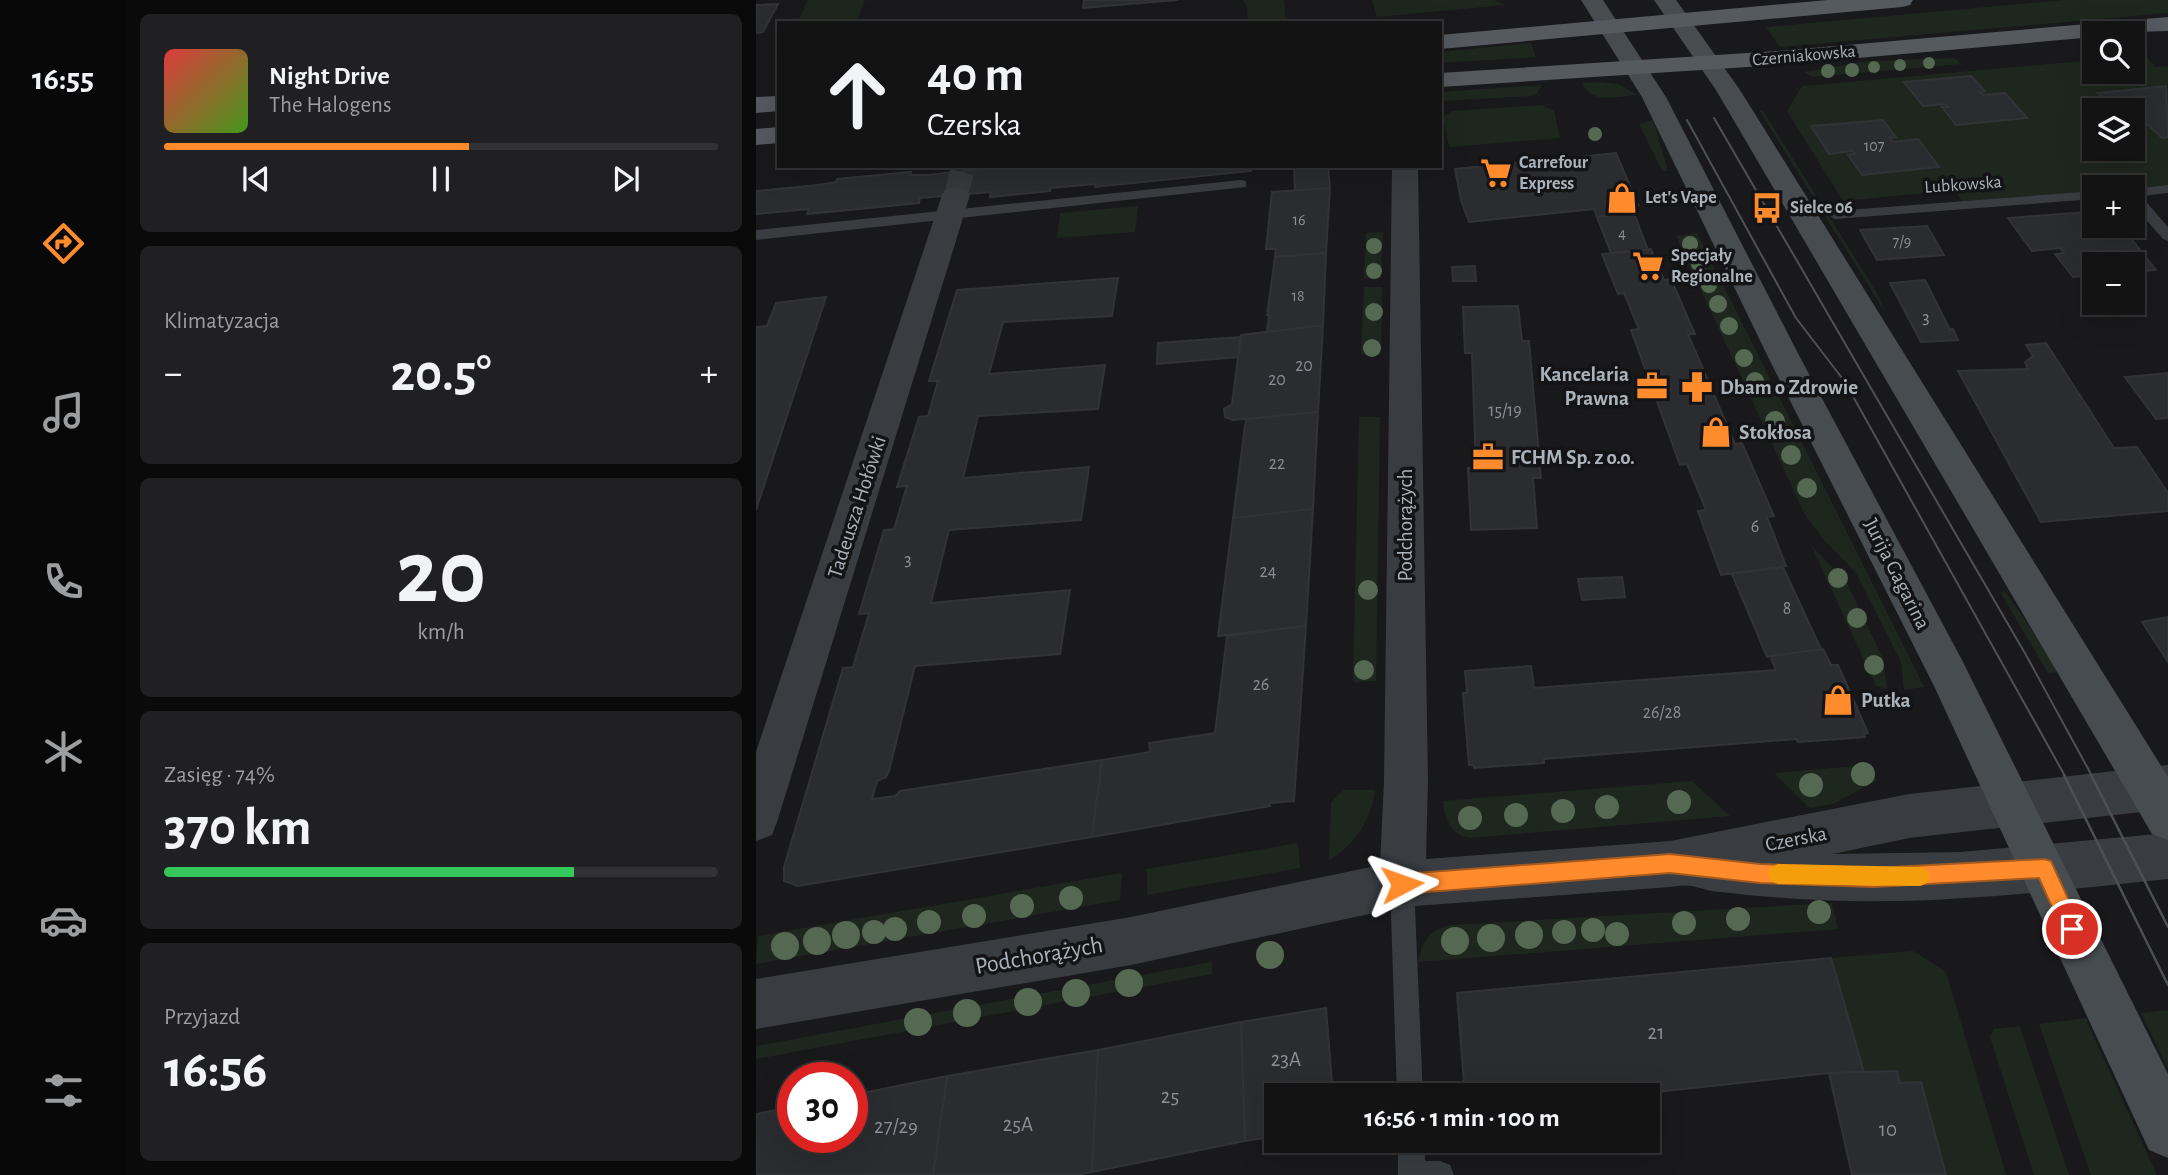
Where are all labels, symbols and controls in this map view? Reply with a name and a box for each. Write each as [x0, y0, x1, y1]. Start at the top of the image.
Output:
map controls [2082, 21, 2145, 315]
button: search [2082, 21, 2145, 84]
street label: Czerniakowska [1752, 43, 1856, 69]
icon: ahead [812, 49, 903, 140]
text: 40 m [927, 51, 1024, 100]
text: 16:55 [32, 63, 94, 95]
text: Night Drive [269, 63, 390, 89]
text: The Halogens [269, 94, 391, 117]
button: layers [2082, 98, 2145, 161]
text: Czerska [927, 109, 1021, 141]
house number: 107 [1864, 138, 1885, 154]
place label: Carrefour Express [1519, 154, 1589, 193]
supermarket icon: Carrefour Express [1479, 156, 1513, 190]
icon: previous [237, 160, 275, 198]
icon: pause [422, 160, 460, 198]
icon: next [607, 160, 645, 198]
street label: Lubkowska [1924, 173, 2002, 197]
button: + [2082, 175, 2145, 238]
shop icon: Let's Vape [1605, 181, 1639, 215]
place label: Let's Vape [1645, 189, 1717, 207]
bus stop icon: Sielce 06 [1750, 191, 1784, 225]
place label: Sielce 06 [1790, 199, 1853, 217]
house number: 16 [1292, 212, 1306, 228]
icon: directions [39, 219, 88, 268]
house number: 4 [1618, 225, 1626, 241]
house number: 7/9 [1893, 234, 1911, 250]
place label: Specjały Regionalne [1671, 247, 1753, 286]
supermarket icon: Specjały Regionalne [1631, 249, 1665, 283]
button: − [2082, 252, 2145, 315]
house number: 18 [1291, 288, 1305, 304]
house number: 3 [1922, 309, 1930, 327]
text: Klimatyzacja [164, 310, 280, 333]
text: 20.5° [390, 348, 492, 400]
text: − [164, 355, 182, 393]
text: + [700, 355, 718, 393]
house number: 20 [1295, 357, 1313, 375]
place label: Kancelaria Prawna [1540, 364, 1629, 409]
office icon: Kancelaria Prawna [1635, 369, 1669, 403]
pharmacy icon: Dbam o Zdrowie [1680, 370, 1714, 404]
house number: 20 [1268, 371, 1286, 389]
place label: Dbam o Zdrowie [1720, 377, 1858, 398]
icon: music [39, 388, 88, 437]
house number: 15/19 [1488, 402, 1522, 420]
shop icon: Stokłosa [1699, 415, 1733, 449]
place label: Stokłosa [1739, 422, 1812, 443]
street label: Tadeusza Hołówki [824, 433, 890, 581]
office icon: FCHM Sp. z o.o. [1471, 440, 1505, 474]
place label: FCHM Sp. z o.o. [1511, 447, 1635, 468]
house number: 22 [1269, 455, 1285, 473]
street label: Podchorążych [1395, 469, 1416, 581]
street label: Jurija Gagarina [1860, 515, 1934, 633]
house number: 6 [1751, 518, 1759, 536]
text: 20 [396, 528, 486, 619]
house number: 3 [904, 551, 912, 569]
icon: phone [39, 557, 88, 606]
house number: 24 [1260, 563, 1277, 581]
house number: 8 [1783, 600, 1791, 618]
text: km/h [417, 621, 465, 644]
house number: 26 [1253, 676, 1269, 694]
shop icon: Putka [1821, 683, 1855, 717]
place label: Putka [1861, 690, 1911, 711]
house number: 26/28 [1643, 704, 1681, 722]
icon: climate [39, 727, 88, 776]
text: Zasięg · 74% [164, 764, 275, 787]
text: 370 km [164, 802, 312, 854]
street label: Czerska [1764, 823, 1829, 855]
position arrow [1365, 847, 1439, 921]
icon: car [39, 896, 88, 945]
pin [2042, 899, 2102, 959]
icon: arrive [2053, 910, 2091, 948]
street label: Podchorążych [973, 933, 1105, 979]
text: Przyjazd [164, 1006, 240, 1029]
house number: 21 [1648, 1022, 1664, 1043]
text: 16:56 [164, 1044, 267, 1096]
house number: 23A [1271, 1049, 1301, 1070]
speed limit sign: 30 [777, 1062, 868, 1153]
icon: filters [39, 1066, 88, 1115]
house number: 25 [1161, 1086, 1179, 1107]
text: 16:56 · 1 min · 100 m [1364, 1105, 1560, 1131]
house number: 25A [1003, 1114, 1033, 1135]
house number: 27/29 [874, 1116, 918, 1137]
house number: 10 [1879, 1119, 1897, 1140]

